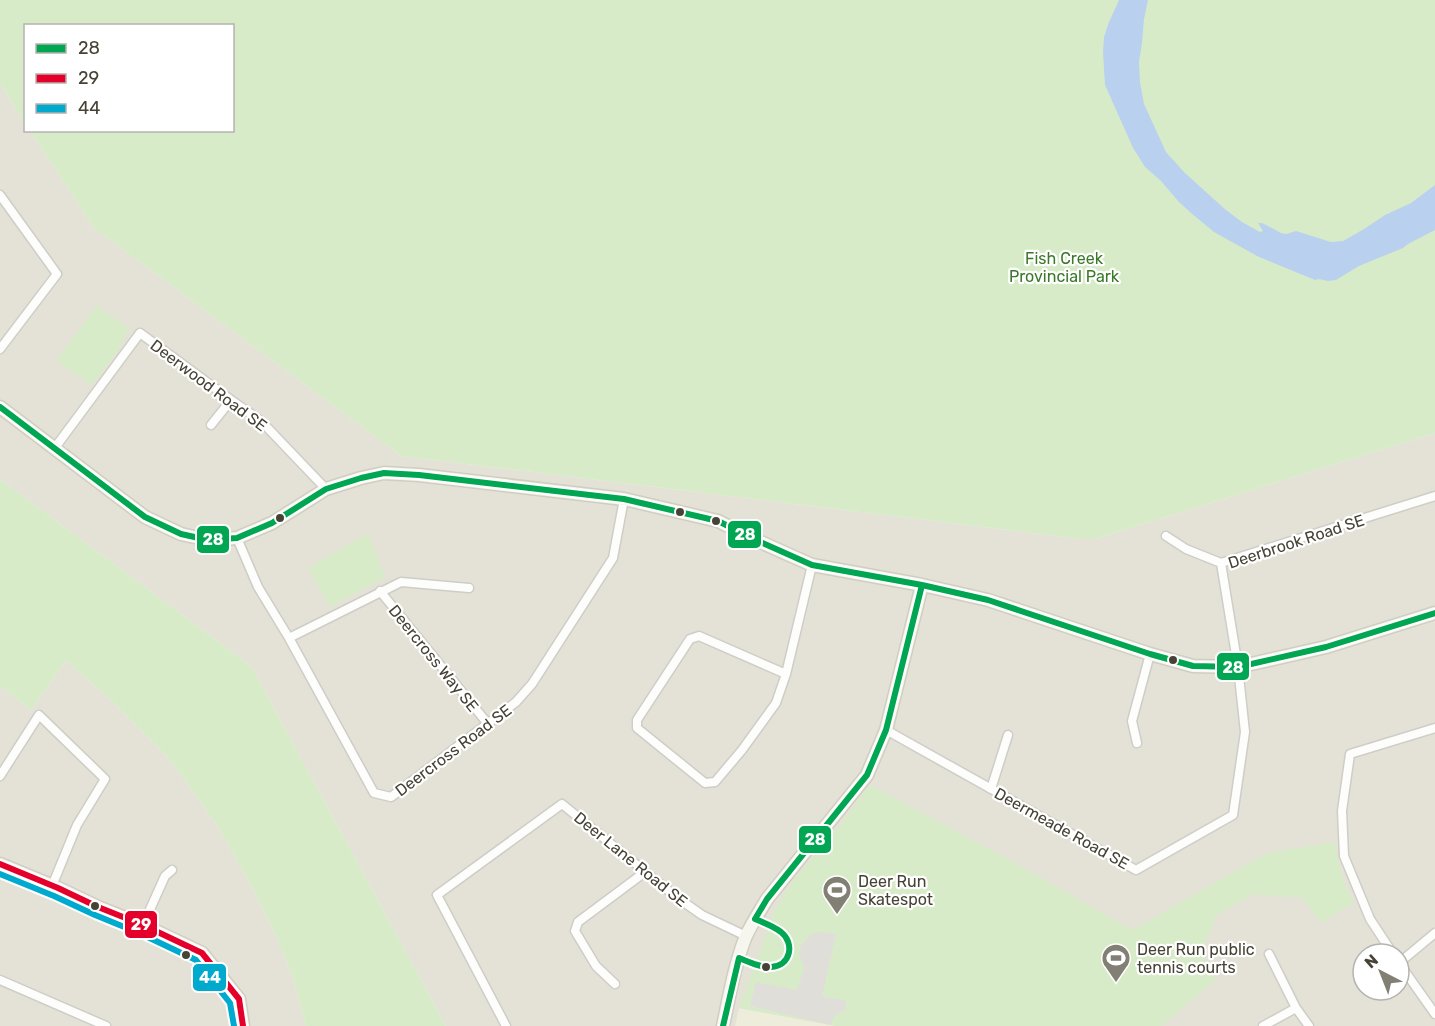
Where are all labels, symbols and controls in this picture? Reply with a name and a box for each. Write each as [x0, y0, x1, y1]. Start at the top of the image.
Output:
legend [24, 24, 234, 132]
text: 28 [78, 37, 100, 59]
text: 29 [78, 67, 99, 89]
text: 44 [78, 97, 100, 119]
park label: Fish Creek Provincial Park [1009, 249, 1120, 286]
street label: Deerwood Road SE [147, 335, 271, 435]
unlabelled marker [674, 506, 686, 518]
street label: Deerbrook Road SE [1226, 510, 1367, 573]
unlabelled marker [274, 512, 286, 524]
unlabelled marker [710, 515, 722, 527]
line badge: 28 [727, 520, 762, 549]
line badge: 28 [196, 525, 230, 554]
text: 28 [734, 525, 756, 544]
text: 28 [202, 530, 224, 549]
street label: Deercross Way SE [385, 601, 482, 716]
line badge: 28 [1216, 652, 1250, 681]
unlabelled marker [1167, 654, 1179, 666]
text: 28 [1222, 658, 1244, 677]
street label: Deercross Road SE [391, 701, 515, 800]
street label: Deermeade Road SE [991, 784, 1132, 873]
street label: Deer Lane Road SE [570, 808, 691, 911]
line badge: 28 [798, 825, 832, 854]
text: 28 [804, 830, 826, 849]
place label: Deer Run Skatespot [858, 872, 933, 909]
sports icon: Deer Run Skatespot [821, 874, 853, 916]
unlabelled marker [89, 900, 101, 912]
line badge: 29 [124, 910, 158, 939]
text: 29 [131, 915, 151, 934]
place label: Deer Run public tennis courts [1137, 940, 1255, 977]
sports icon: Deer Run public tennis courts [1100, 942, 1132, 984]
north arrow [1351, 942, 1411, 1002]
unlabelled marker [180, 949, 192, 961]
text: N [1361, 950, 1382, 972]
unlabelled marker [760, 961, 772, 973]
line badge: 44 [192, 963, 227, 992]
text: 44 [199, 968, 221, 987]

